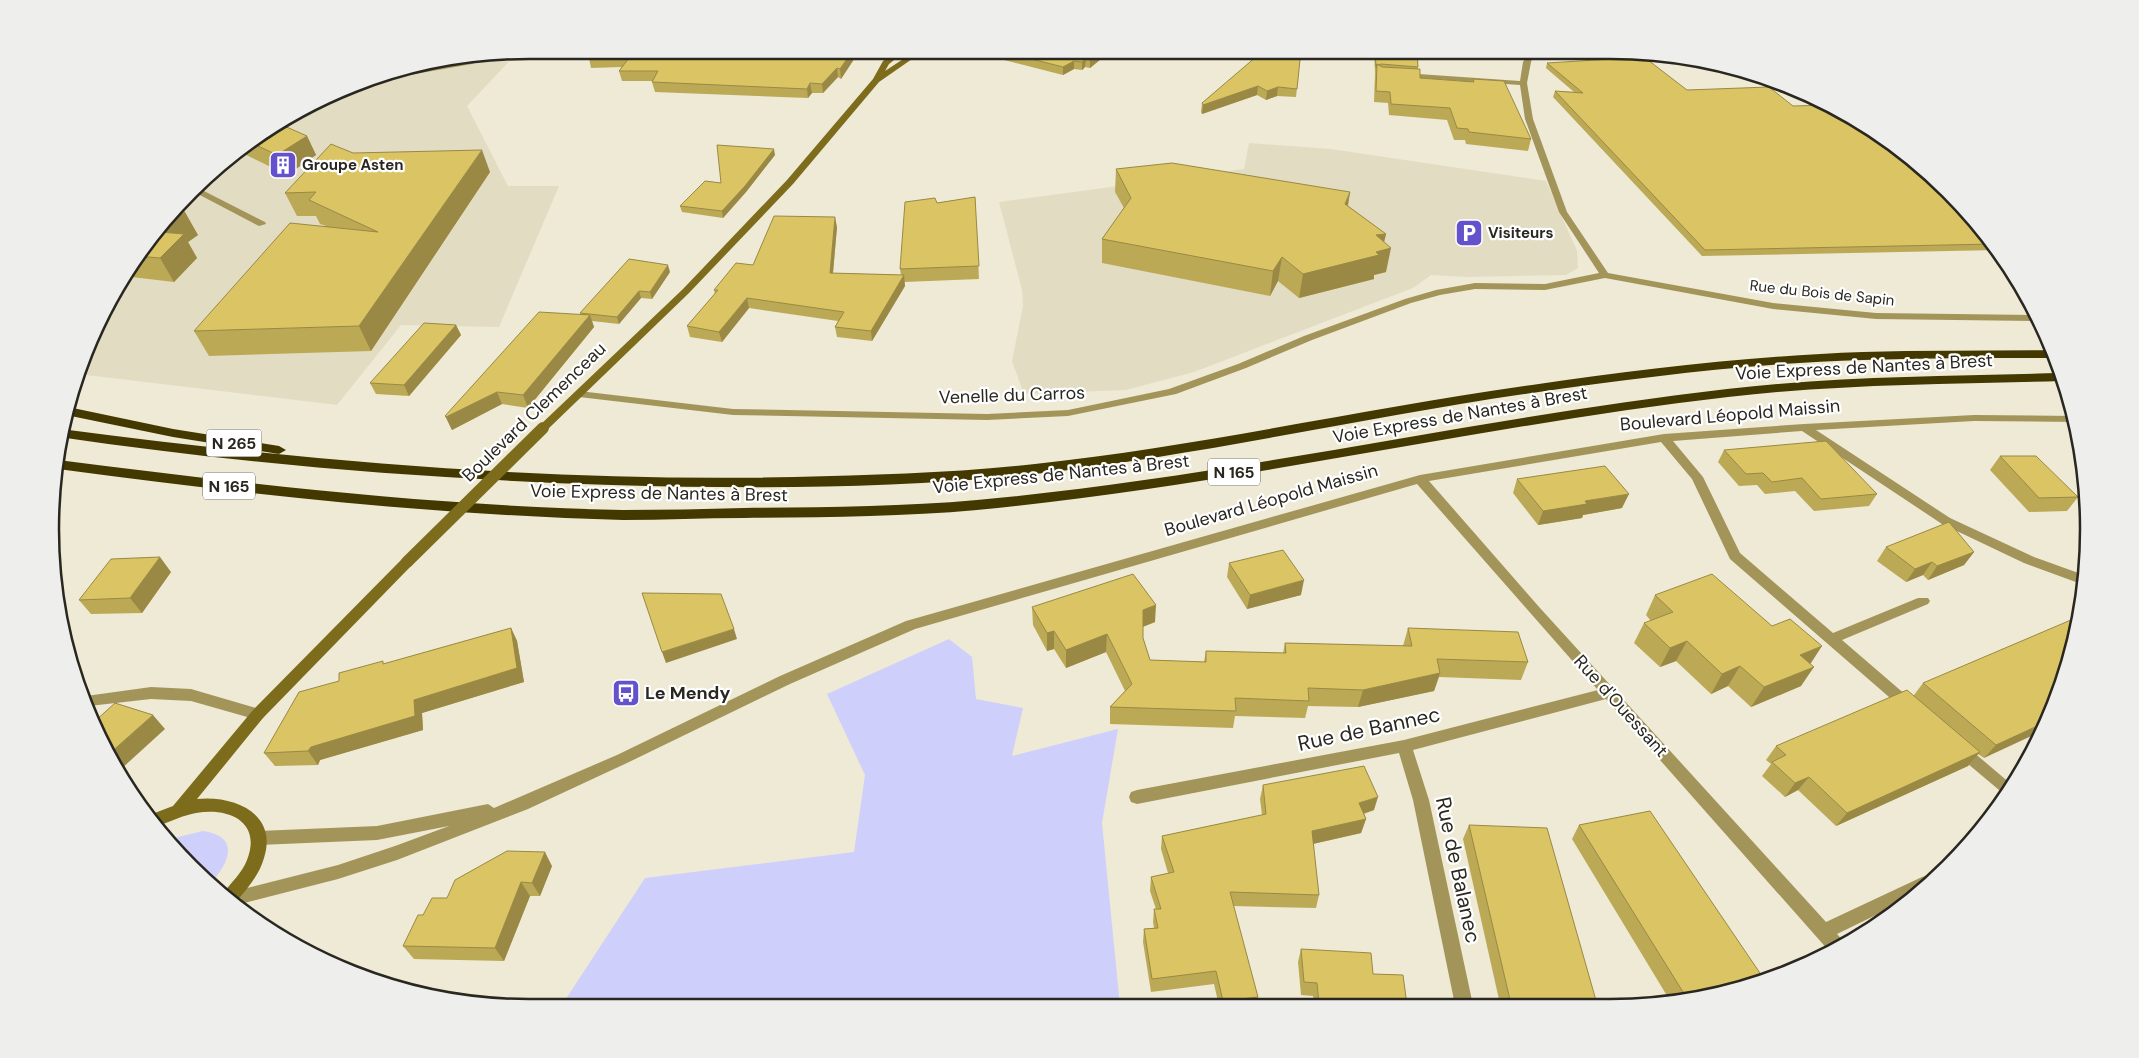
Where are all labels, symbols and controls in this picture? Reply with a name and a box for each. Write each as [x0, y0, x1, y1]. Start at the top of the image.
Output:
building icon: Groupe Asten [268, 150, 298, 180]
place label: Groupe Asten [302, 155, 403, 175]
parking icon: Visiteurs [1454, 218, 1484, 248]
place label: Visiteurs [1488, 223, 1553, 243]
street label: Rue du Bois de Sapin [1749, 275, 1895, 311]
street label: Boulevard Clemenceau [457, 337, 611, 487]
street label: Voie Express de Nantes à Brest [1735, 348, 1993, 386]
street label: Venelle du Carros [938, 380, 1086, 410]
street label: Voie Express de Nantes à Brest [1331, 381, 1589, 449]
street label: Boulevard Léopold Maissin [1619, 393, 1841, 437]
road number: N 265 [206, 429, 262, 456]
street label: Voie Express de Nantes à Brest [931, 449, 1191, 499]
street label: Boulevard Léopold Maissin [1161, 458, 1381, 542]
road number: N 165 [1208, 458, 1260, 486]
road number: N 165 [203, 472, 255, 500]
street label: Voie Express de Nantes à Brest [530, 479, 788, 507]
street label: Rue d'Ouessant [1569, 650, 1673, 762]
bus stop icon: Le Mendy [611, 678, 641, 708]
place label: Le Mendy [645, 681, 730, 705]
street label: Rue de Bannec [1295, 700, 1443, 758]
street label: Rue de Balanec [1429, 794, 1487, 946]

